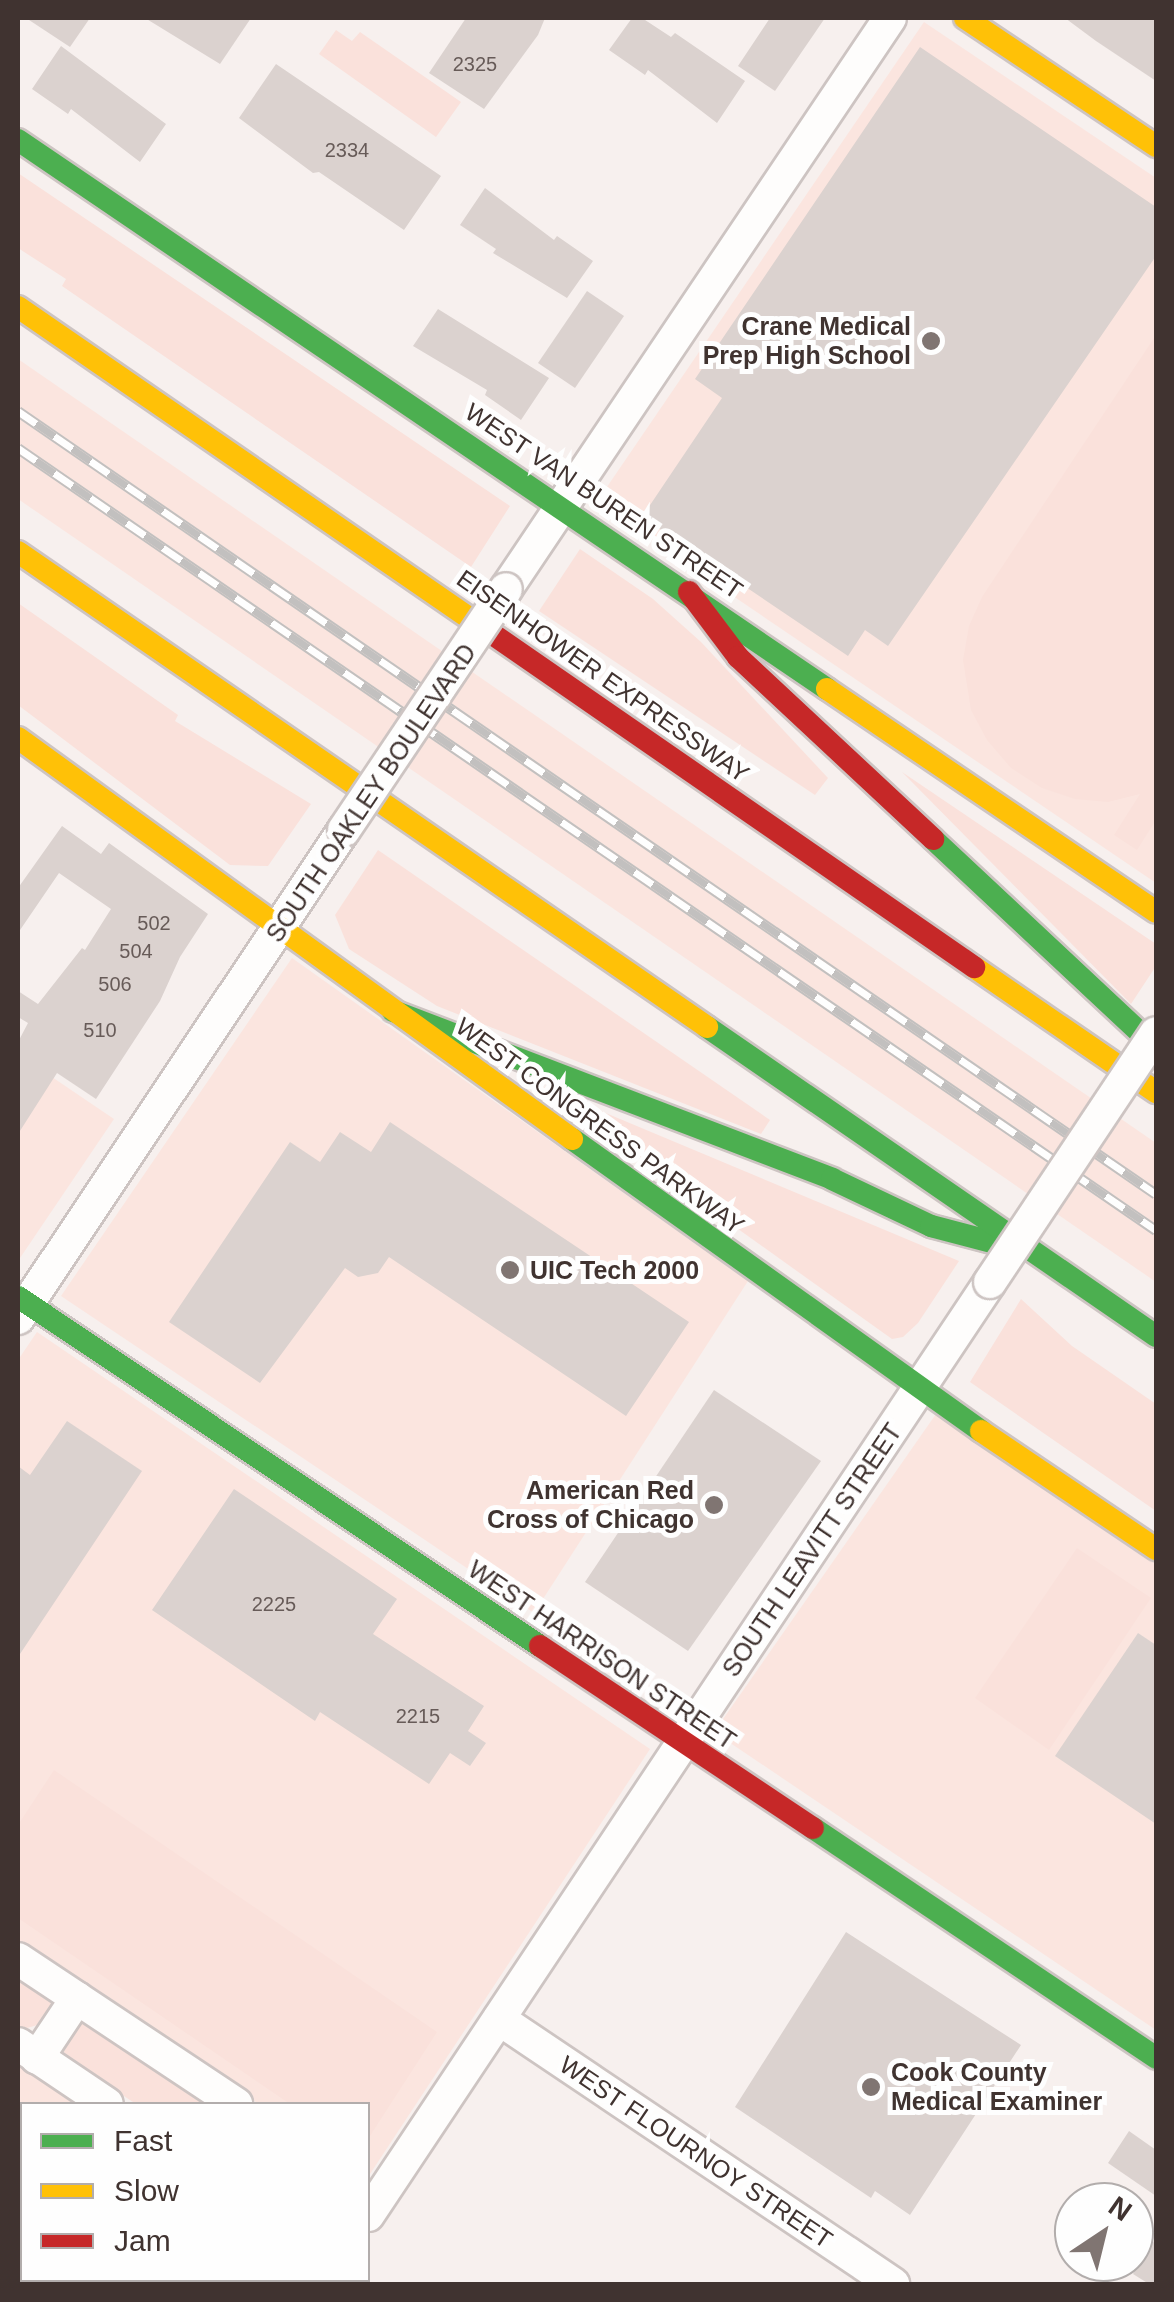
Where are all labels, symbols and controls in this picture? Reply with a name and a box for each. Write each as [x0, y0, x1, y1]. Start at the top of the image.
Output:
house number: 2325 [453, 52, 497, 76]
house number: 2334 [325, 138, 369, 162]
place label: Crane Medical Prep High School [703, 312, 911, 371]
marker: Crane Medical Prep High School [920, 330, 942, 352]
street label: WEST VAN BUREN STREET [459, 397, 749, 605]
street label: EISENHOWER EXPRESSWAY [451, 563, 755, 789]
street label: SOUTH OAKLEY BOULEVARD [260, 638, 482, 948]
house number: 502 [137, 911, 171, 935]
house number: 504 [119, 939, 153, 963]
house number: 506 [98, 972, 132, 996]
street label: WEST CONGRESS PARKWAY [450, 1011, 750, 1241]
house number: 510 [83, 1018, 117, 1042]
place label: UIC Tech 2000 [530, 1255, 699, 1285]
marker: UIC Tech 2000 [499, 1259, 521, 1281]
street label: SOUTH LEAVITT STREET [716, 1417, 908, 1683]
place label: American Red Cross of Chicago [487, 1476, 694, 1535]
marker: American Red Cross of Chicago [703, 1494, 725, 1516]
street label: WEST HARRISON STREET [462, 1554, 742, 1756]
house number: 2225 [252, 1592, 296, 1616]
house number: 2215 [396, 1704, 440, 1728]
street label: WEST FLOURNOY STREET [553, 2049, 839, 2255]
place label: Cook County Medical Examiner [891, 2058, 1102, 2117]
marker: Cook County Medical Examiner [860, 2076, 882, 2098]
legend [20, 2102, 370, 2282]
text: Fast [114, 2124, 172, 2157]
text: Slow [114, 2174, 179, 2207]
north arrow [1054, 2182, 1154, 2282]
text: N [1103, 2190, 1138, 2227]
text: Jam [114, 2224, 171, 2257]

